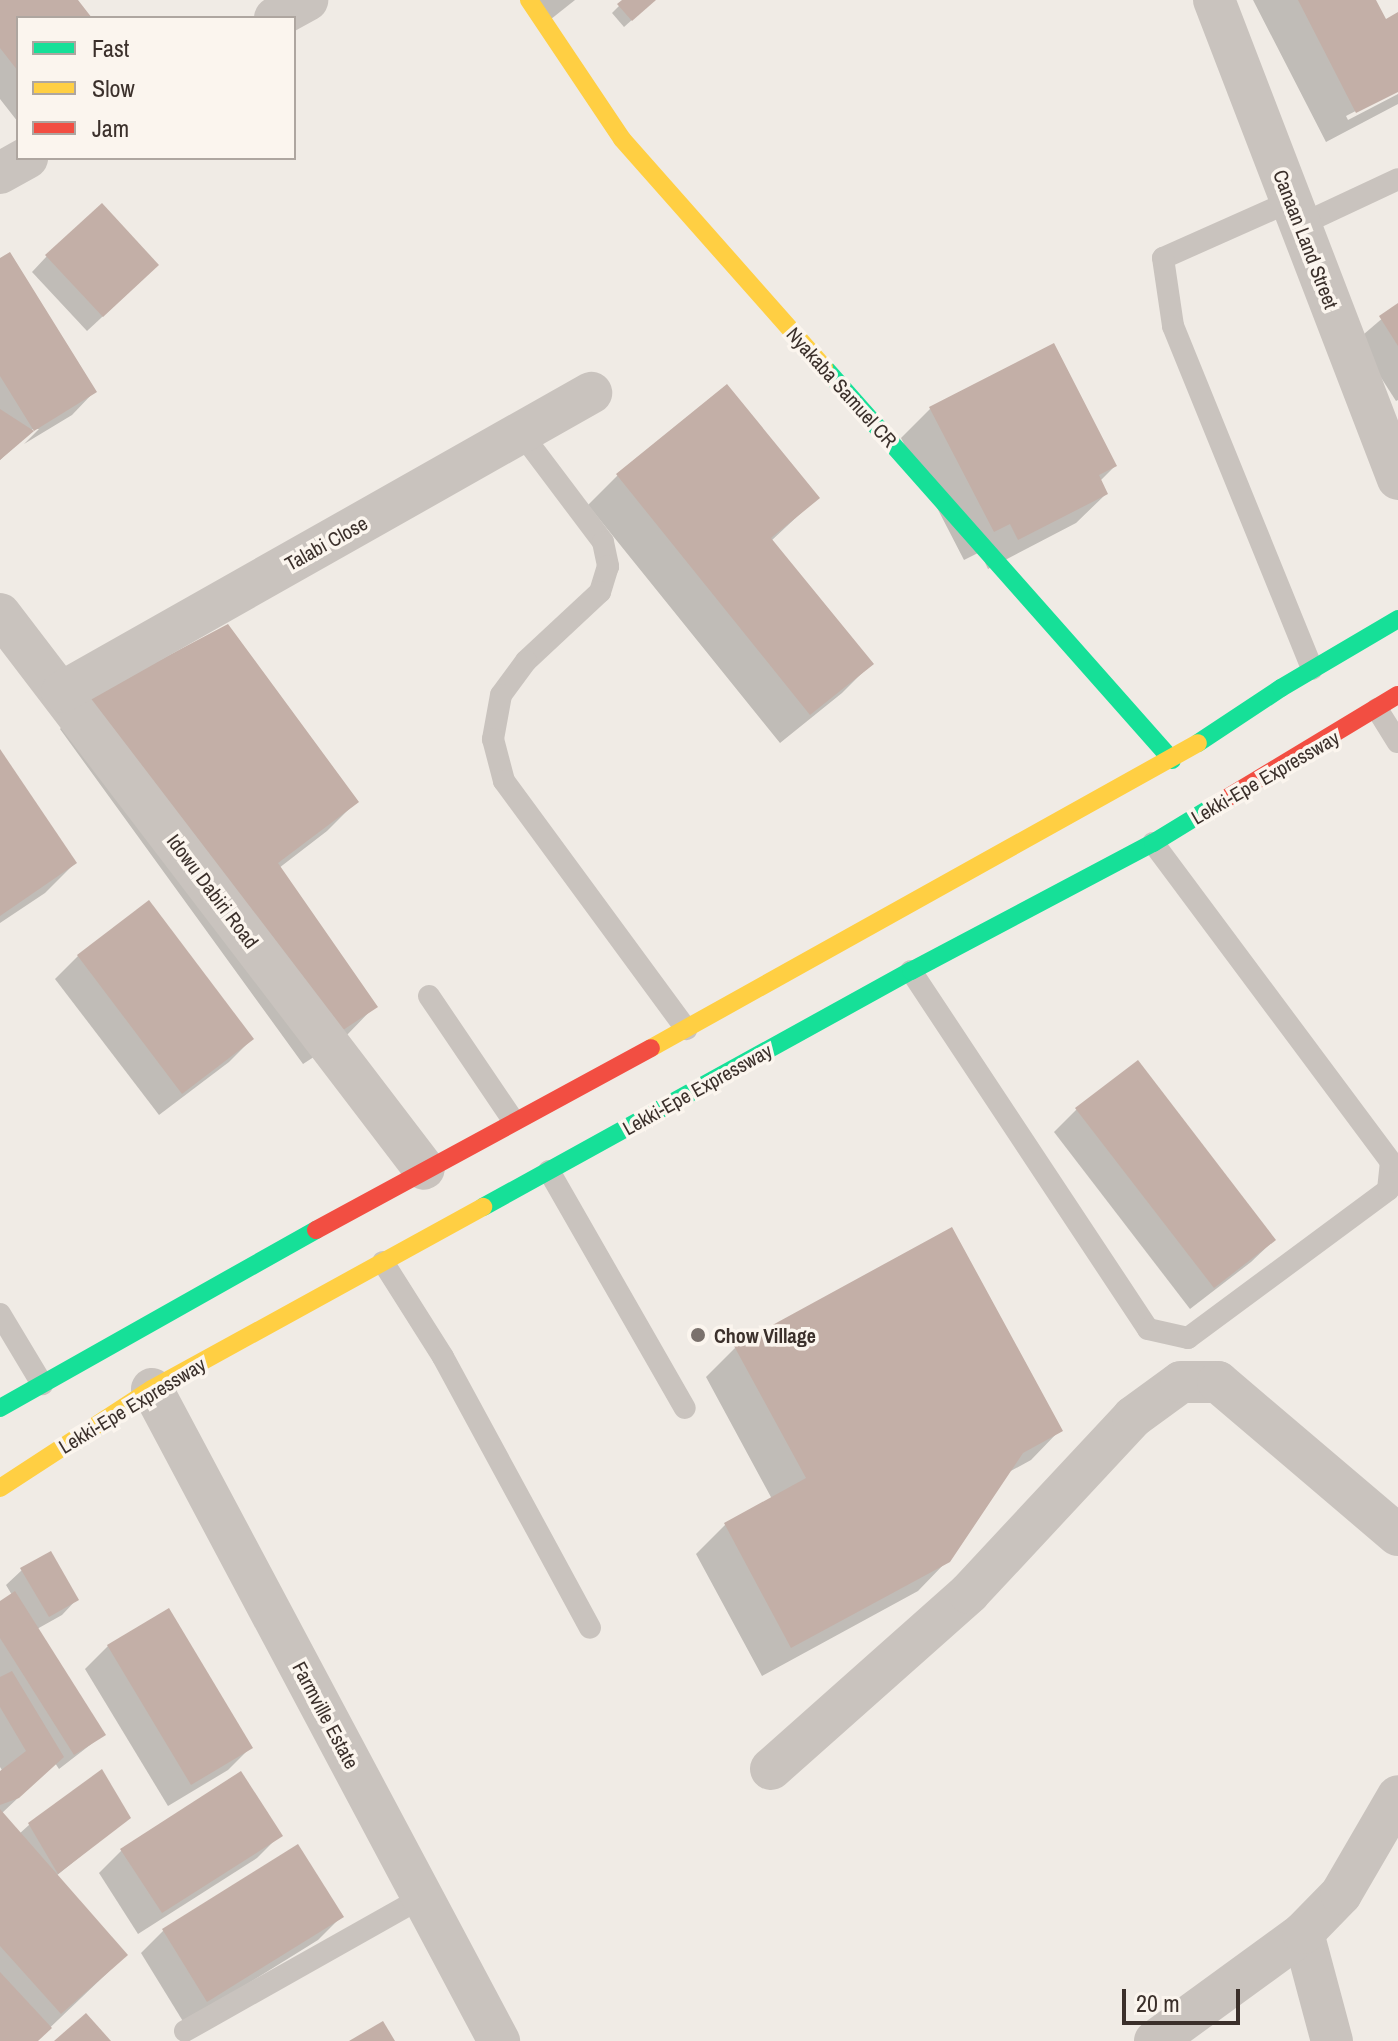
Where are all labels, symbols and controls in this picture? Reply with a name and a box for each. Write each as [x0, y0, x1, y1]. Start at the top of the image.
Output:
legend [16, 16, 296, 160]
text: Fast [92, 32, 129, 64]
text: Slow [92, 72, 135, 104]
text: Jam [92, 112, 129, 144]
street label: Canaan Land Street [1268, 166, 1344, 312]
street label: Nyakaba Samuel CR [782, 322, 902, 452]
street label: Talabi Close [281, 511, 371, 575]
street label: Lekki-Epe Expressway [1187, 725, 1343, 829]
street label: Idowu Dabiri Road [162, 829, 264, 953]
street label: Lekki-Epe Expressway [618, 1038, 776, 1140]
place label: Chow Village [714, 1323, 816, 1347]
marker: Chow Village [689, 1326, 707, 1344]
street label: Lekki-Epe Expressway [54, 1352, 210, 1458]
street label: Farmville Estate [288, 1657, 364, 1773]
scale bar [1126, 1973, 1244, 2023]
text: 20 m [1136, 1987, 1180, 2019]

